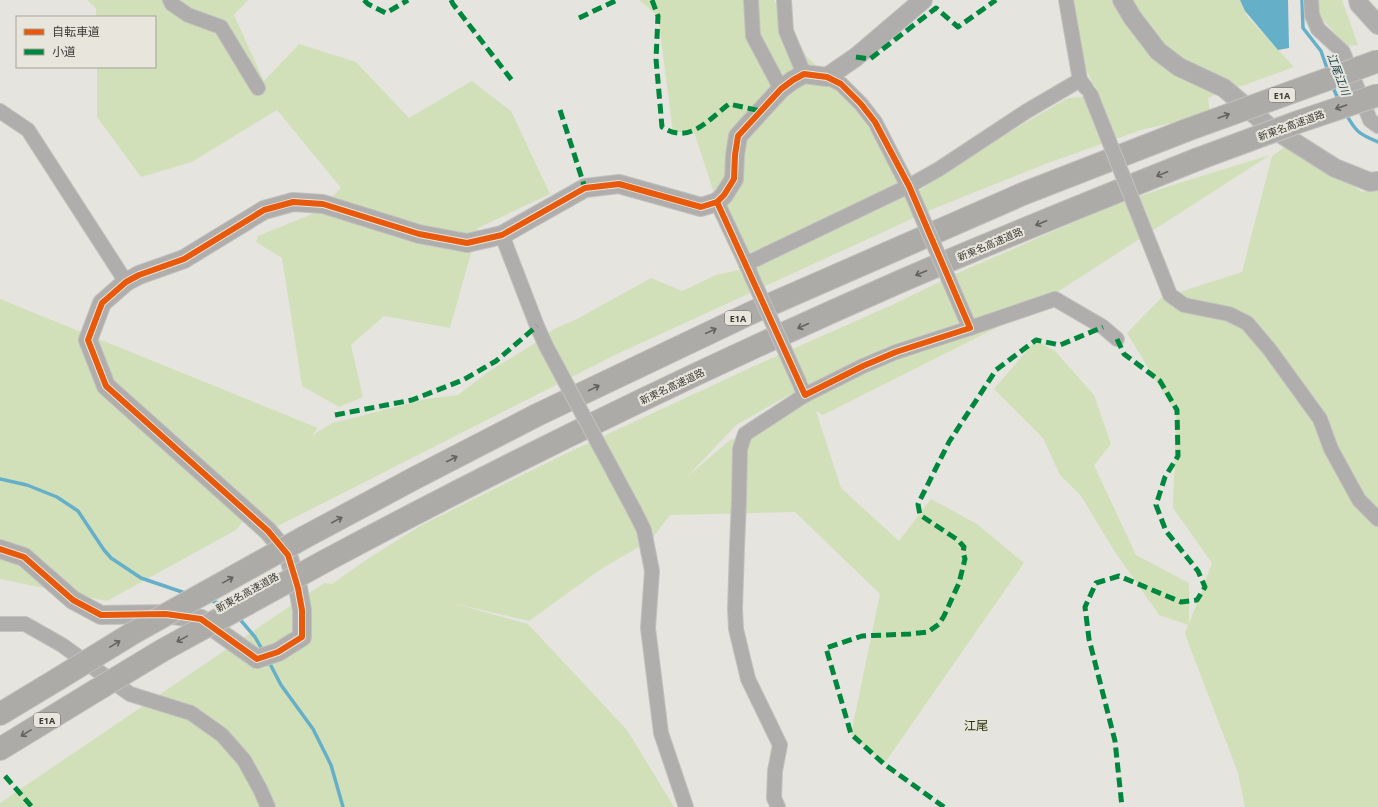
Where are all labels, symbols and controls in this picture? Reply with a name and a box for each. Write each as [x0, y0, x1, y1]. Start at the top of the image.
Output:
legend [16, 16, 156, 68]
text: 自転車道 [52, 23, 100, 40]
text: 小道 [52, 43, 76, 60]
water label: 江尾江川 [1324, 51, 1354, 98]
road number: E1A [1269, 88, 1295, 102]
one-way arrow [1336, 104, 1348, 112]
street label: 新東名高速道路 [1256, 106, 1326, 144]
one-way arrow [1217, 112, 1229, 120]
one-way arrow [1156, 170, 1168, 178]
one-way arrow [1036, 219, 1048, 227]
street label: 新東名高速道路 [955, 224, 1025, 264]
one-way arrow [916, 270, 928, 277]
road number: E1A [725, 311, 751, 325]
one-way arrow [797, 323, 809, 330]
one-way arrow [704, 327, 716, 334]
street label: 新東名高速道路 [637, 365, 707, 407]
one-way arrow [587, 384, 599, 391]
one-way arrow [446, 455, 458, 462]
one-way arrow [331, 515, 343, 523]
street label: 新東名高速道路 [213, 569, 281, 615]
one-way arrow [222, 575, 234, 583]
one-way arrow [176, 636, 188, 644]
one-way arrow [109, 640, 121, 648]
road number: E1A [34, 713, 60, 727]
district label: 江尾 [964, 717, 988, 734]
one-way arrow [20, 730, 32, 738]

